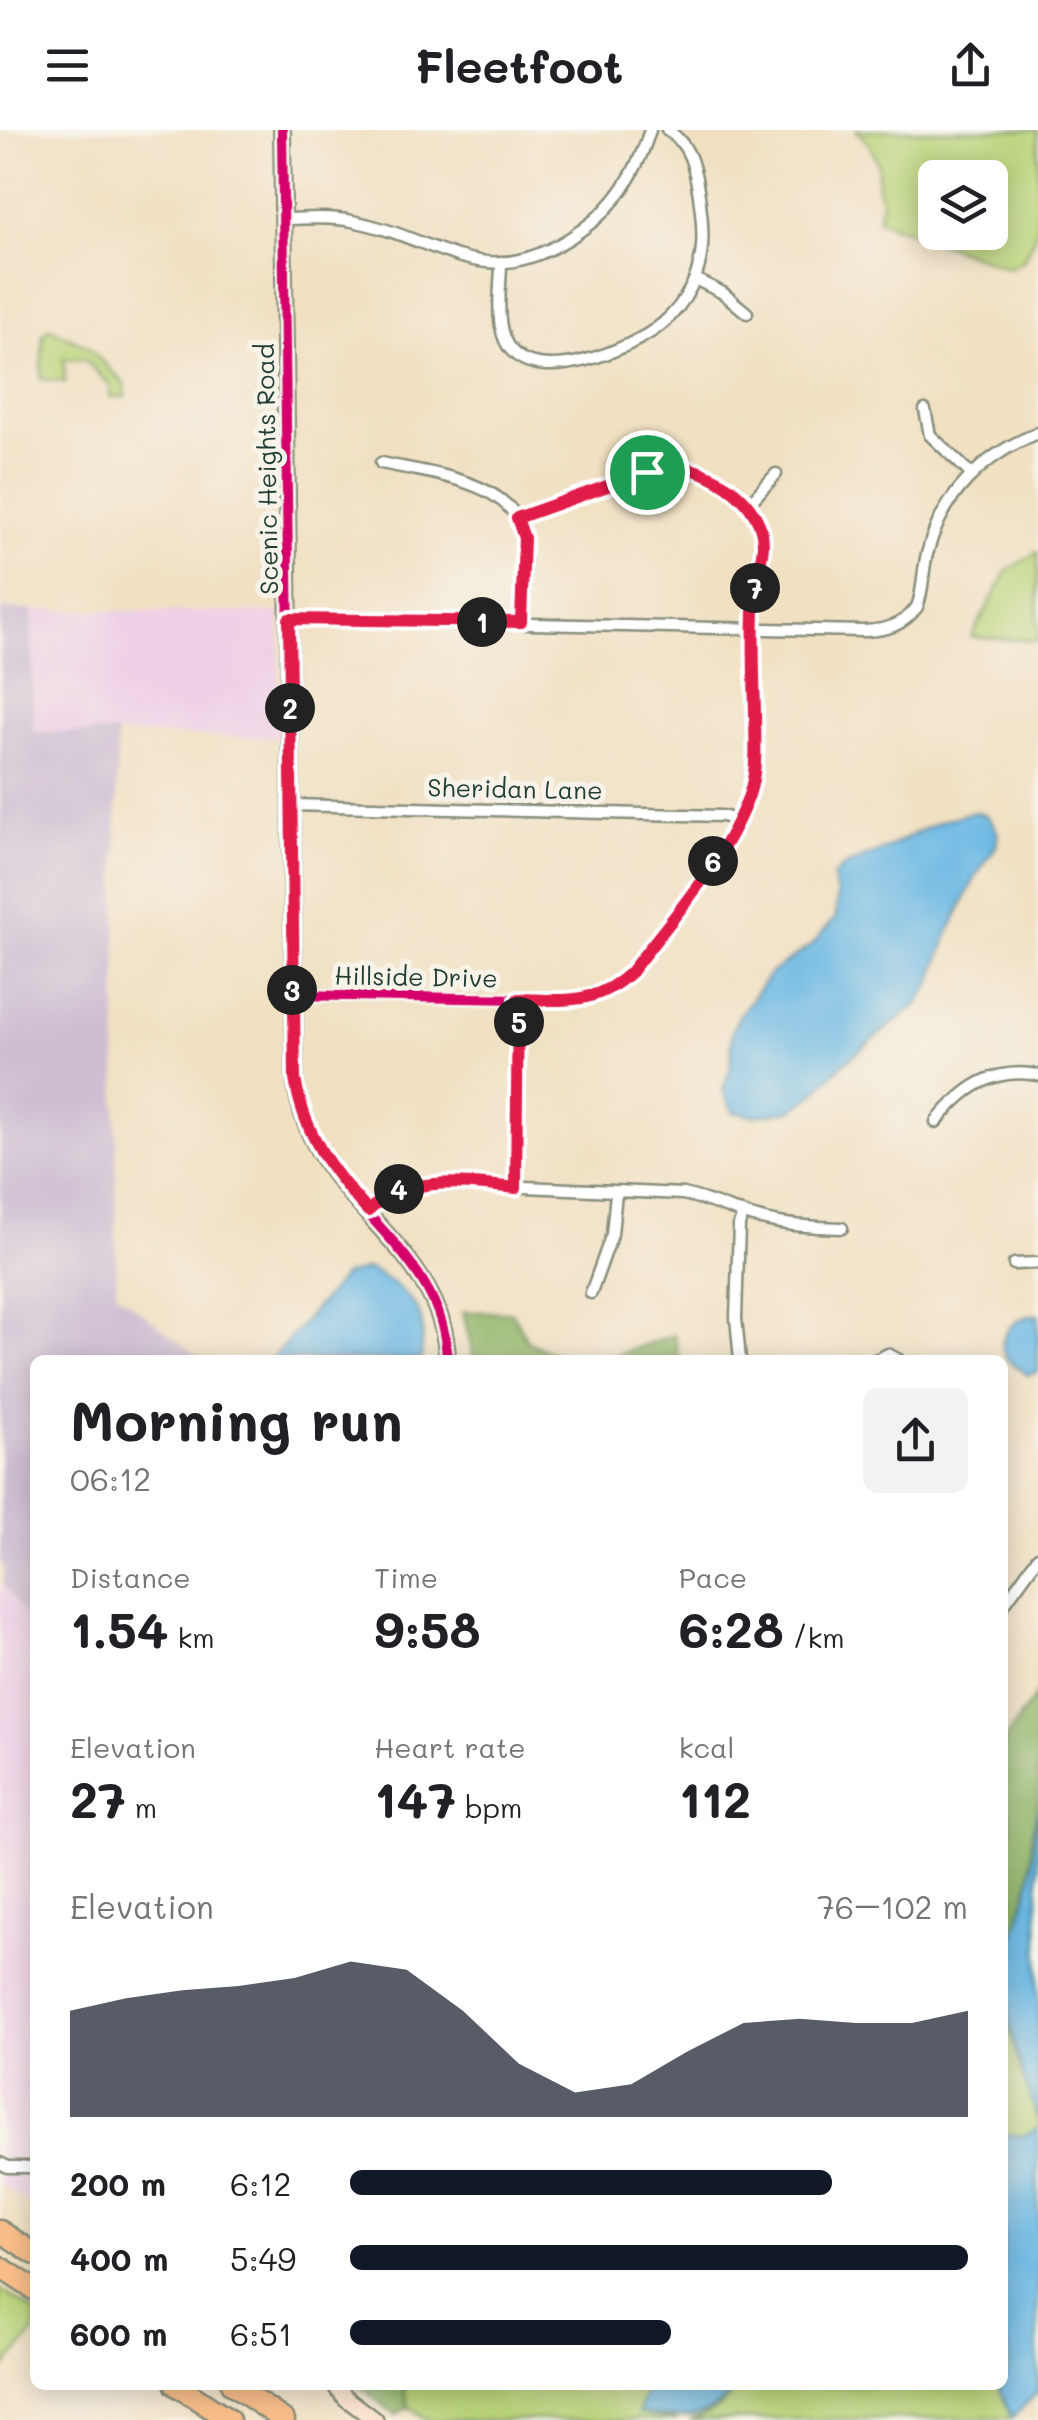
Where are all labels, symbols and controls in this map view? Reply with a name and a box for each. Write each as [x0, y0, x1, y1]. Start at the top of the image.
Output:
text: Fleetfoot [415, 36, 623, 94]
icon: menu [40, 38, 95, 93]
icon: share [943, 38, 998, 93]
map controls [918, 160, 1008, 250]
button: layers [918, 160, 1008, 250]
street label: Scenic Heights Road [248, 343, 284, 595]
pin [605, 430, 690, 515]
icon: arrive [620, 445, 675, 500]
pin: 7 [730, 563, 780, 613]
text: 7 [747, 570, 763, 606]
pin: 1 [457, 597, 507, 647]
text: 1 [476, 604, 488, 640]
pin: 2 [265, 683, 315, 733]
text: 2 [282, 690, 298, 726]
street label: Sheridan Lane [427, 770, 603, 806]
pin: 6 [688, 836, 738, 886]
text: 6 [705, 843, 721, 879]
street label: Hillside Drive [334, 959, 498, 993]
pin: 3 [267, 965, 317, 1015]
text: 3 [284, 972, 300, 1008]
pin: 5 [494, 997, 544, 1047]
text: 5 [511, 1004, 527, 1040]
pin: 4 [374, 1164, 424, 1214]
text: 4 [390, 1171, 408, 1207]
text: Morning run [70, 1383, 403, 1455]
button: share [863, 1388, 968, 1493]
text: 06:12 [70, 1457, 151, 1499]
text: Distance [70, 1559, 191, 1595]
text: Time [374, 1559, 438, 1595]
text: Pace [679, 1559, 747, 1595]
text: 1.54 [70, 1595, 168, 1661]
text: 9:58 [374, 1595, 480, 1661]
text: 6:28 [679, 1595, 784, 1661]
text: km [168, 1619, 215, 1655]
text: /km [784, 1619, 845, 1655]
text: Elevation [70, 1729, 196, 1765]
text: Heart rate [374, 1729, 526, 1765]
text: kcal [679, 1729, 734, 1765]
text: 27 [70, 1765, 126, 1831]
text: 147 [374, 1765, 456, 1831]
text: 112 [679, 1765, 751, 1831]
text: m [126, 1789, 157, 1825]
text: bpm [456, 1789, 522, 1825]
text: Elevation [70, 1885, 214, 1927]
text: 76–102 m [817, 1885, 968, 1927]
text: 200 m [70, 2162, 166, 2204]
text: 6:12 [230, 2162, 291, 2204]
text: 400 m [70, 2237, 168, 2279]
text: 5:49 [230, 2237, 296, 2279]
text: 600 m [70, 2312, 167, 2354]
text: 6:51 [230, 2312, 292, 2354]

